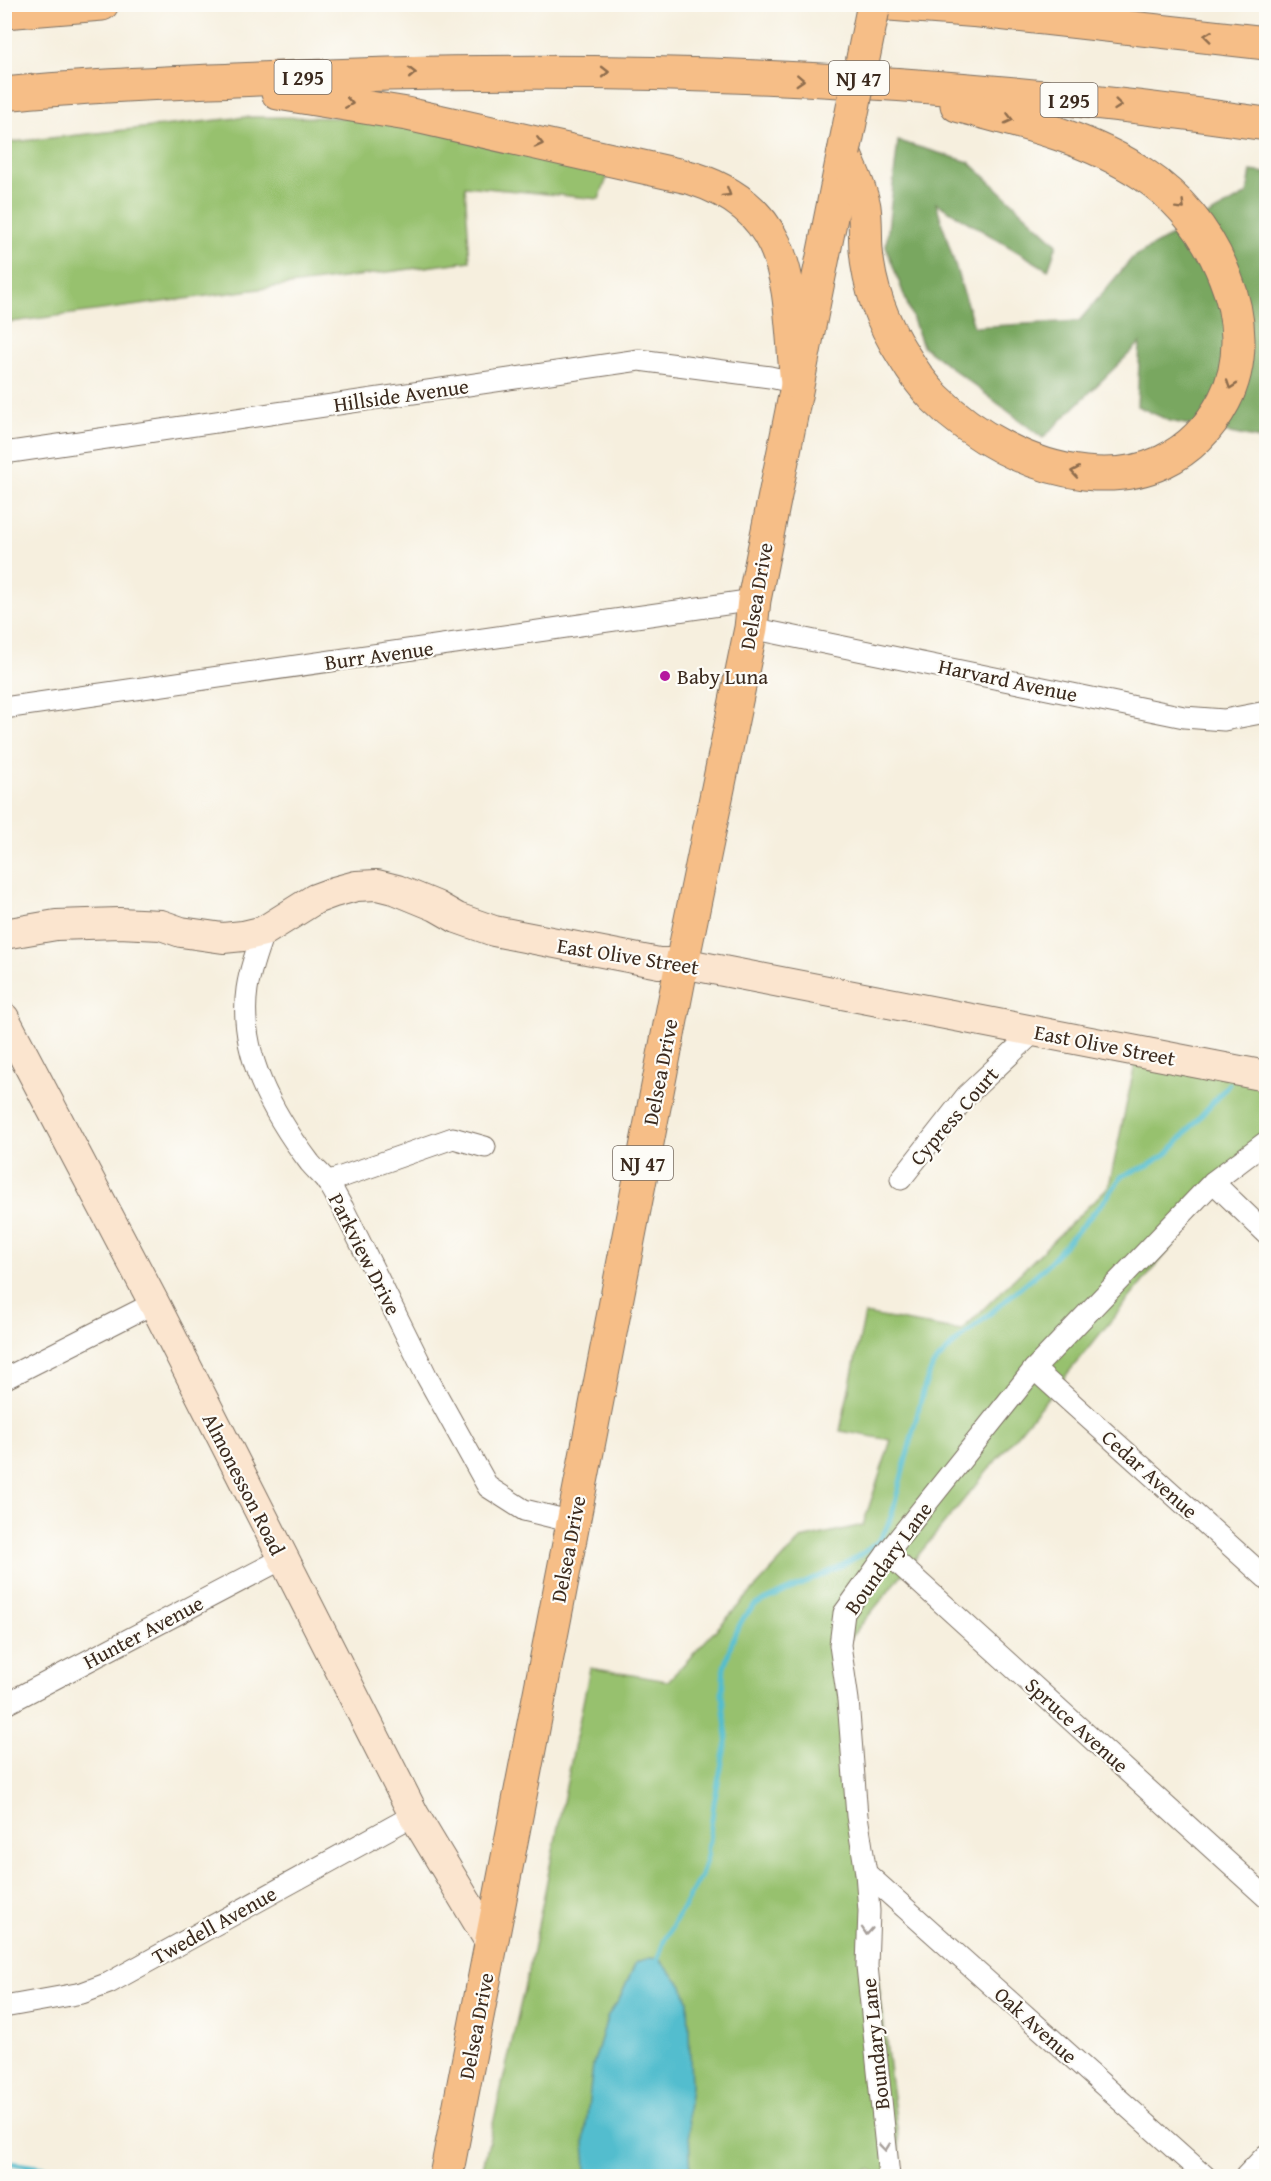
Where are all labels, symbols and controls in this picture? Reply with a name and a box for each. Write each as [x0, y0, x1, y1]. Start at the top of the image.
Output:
one-way arrow [1204, 30, 1213, 43]
road number: I 295 [274, 60, 332, 94]
road number: NJ 47 [829, 61, 889, 95]
one-way arrow [600, 66, 609, 78]
one-way arrow [408, 67, 417, 79]
one-way arrow [795, 73, 804, 86]
road number: I 295 [1040, 83, 1098, 117]
one-way arrow [344, 97, 353, 109]
one-way arrow [1113, 98, 1122, 111]
one-way arrow [1004, 111, 1014, 124]
one-way arrow [534, 136, 544, 149]
one-way arrow [721, 186, 731, 198]
one-way arrow [1174, 198, 1185, 209]
street label: Hillside Avenue [331, 370, 471, 420]
one-way arrow [1225, 379, 1238, 390]
one-way arrow [1071, 466, 1081, 479]
street label: Delsea Drive [731, 540, 781, 652]
street label: Burr Avenue [323, 632, 436, 678]
street label: Harvard Avenue [936, 650, 1080, 710]
place label: Baby Luna [677, 661, 768, 692]
marker: Baby Luna [658, 669, 672, 683]
street label: East Olive Street [555, 930, 702, 983]
street label: Delsea Drive [634, 1016, 686, 1128]
street label: East Olive Street [1032, 1016, 1179, 1074]
street label: Cypress Court [902, 1059, 1006, 1172]
road number: NJ 47 [613, 1146, 673, 1180]
street label: Parkview Drive [321, 1188, 409, 1321]
street label: Almonesson Road [195, 1408, 294, 1561]
street label: Cedar Avenue [1095, 1422, 1205, 1526]
street label: Delsea Drive [542, 1493, 594, 1605]
street label: Boundary Lane [837, 1495, 940, 1621]
street label: Hunter Avenue [77, 1587, 209, 1677]
street label: Spruce Avenue [1018, 1670, 1136, 1780]
street label: Twedell Avenue [146, 1878, 282, 1972]
one-way arrow [861, 1927, 874, 1936]
street label: Delsea Drive [450, 1970, 502, 2082]
street label: Boundary Lane [853, 1976, 897, 2111]
street label: Oak Avenue [988, 1979, 1085, 2071]
one-way arrow [878, 2142, 891, 2151]

